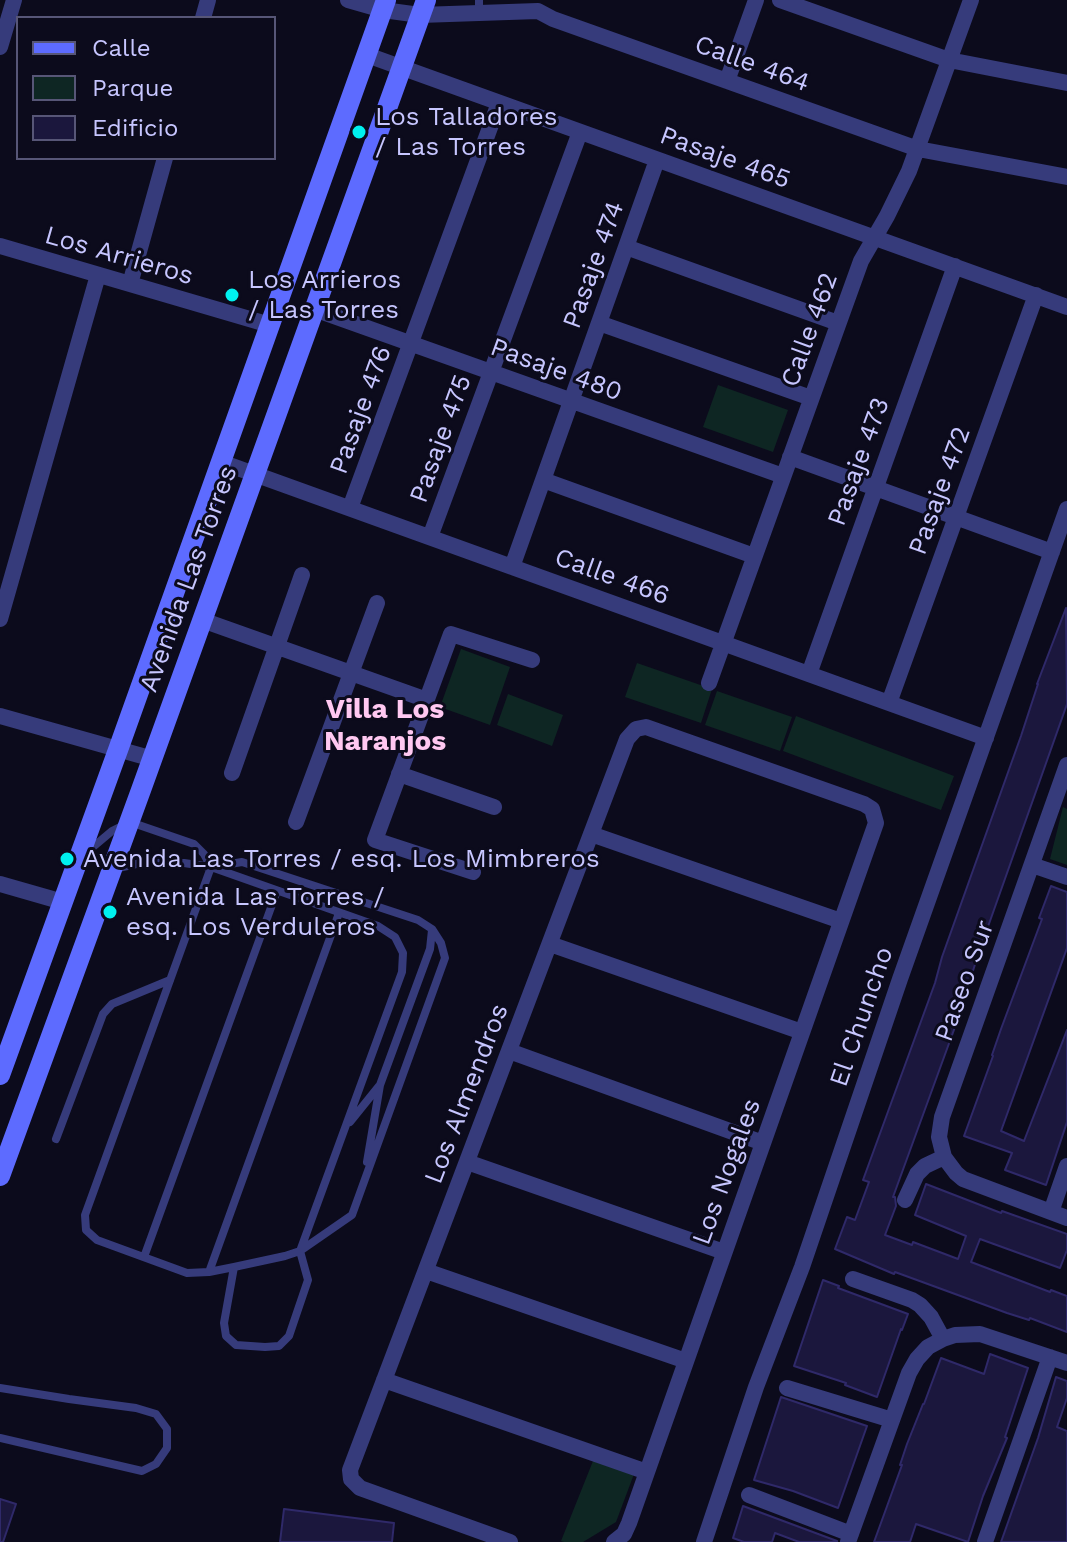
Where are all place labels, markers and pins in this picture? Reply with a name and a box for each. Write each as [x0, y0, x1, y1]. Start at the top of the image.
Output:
place label: Los Talladores / Las Torres [375, 101, 558, 162]
marker: Los Talladores / Las Torres [350, 123, 368, 141]
place label: Los Arrieros / Las Torres [248, 264, 401, 326]
marker: Los Arrieros / Las Torres [223, 286, 241, 304]
place label: Avenida Las Torres / esq. Los Mimbreros [83, 843, 600, 875]
marker: Avenida Las Torres / esq. Los Mimbreros [58, 850, 76, 868]
place label: Avenida Las Torres / esq. Los Verduleros [126, 881, 385, 942]
marker: Avenida Las Torres / esq. Los Verduleros [101, 903, 119, 921]

